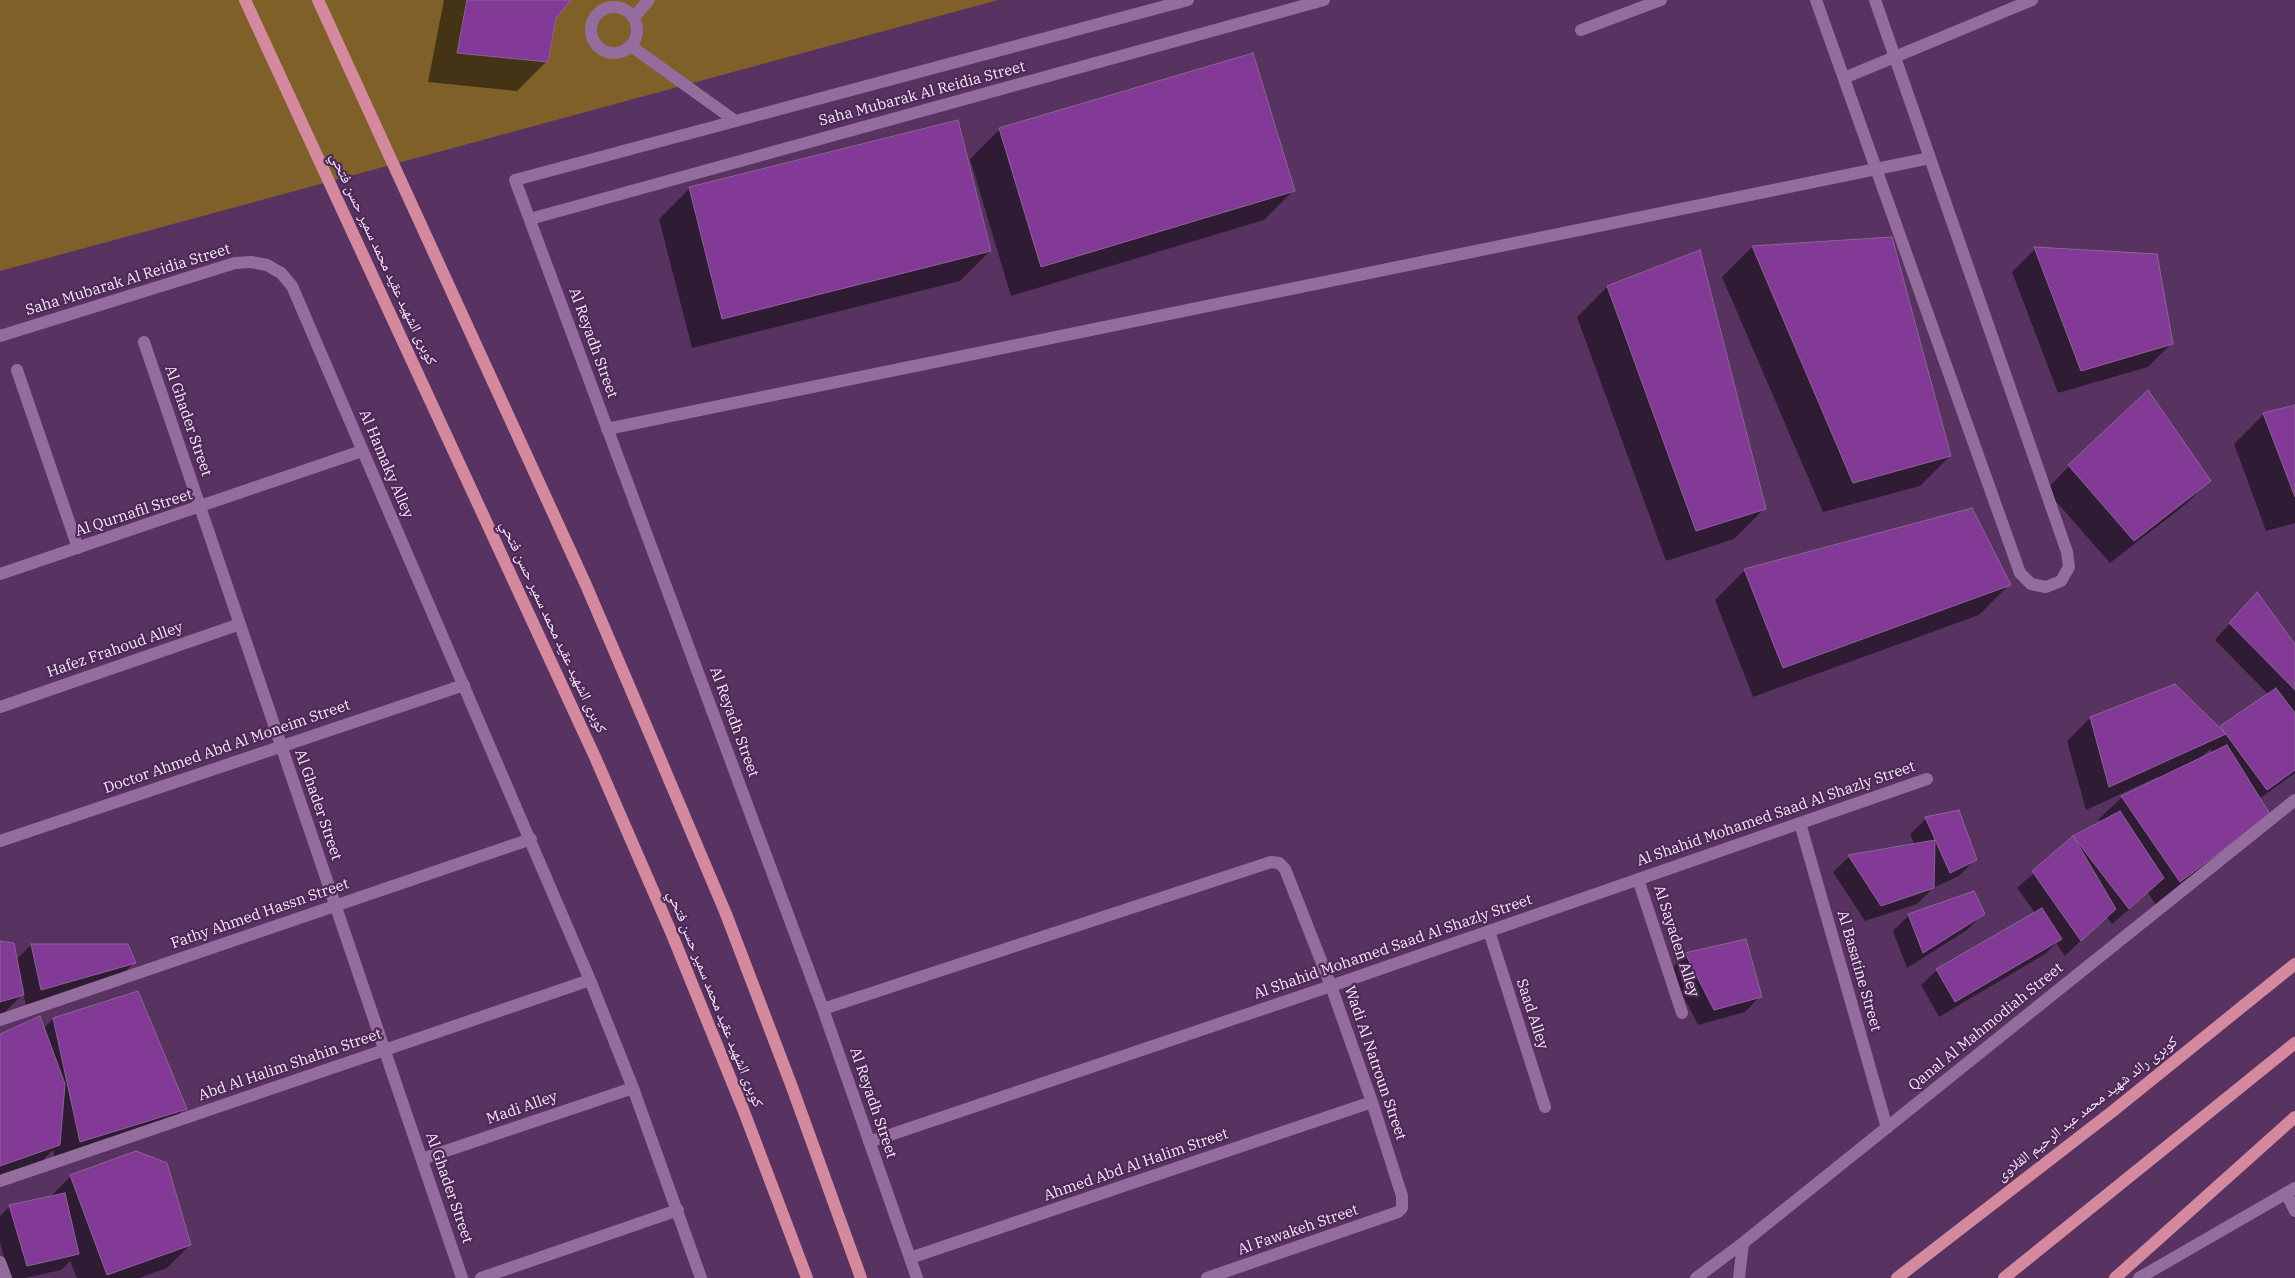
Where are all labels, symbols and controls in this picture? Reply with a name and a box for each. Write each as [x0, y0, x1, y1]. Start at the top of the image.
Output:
street label: Saha Mubarak Al Reidia Street [817, 58, 1027, 130]
street label: كوبرى الشهيد عقيد محمد سمير حسن فتحي [326, 150, 440, 368]
street label: Saha Mubarak Al Reidia Street [23, 240, 233, 320]
street label: Al Reyadh Street [565, 285, 621, 401]
street label: Al Ghader Street [161, 363, 215, 479]
street label: Al Hamaky Alley [355, 407, 417, 521]
street label: Al Qurnafil Street [73, 486, 195, 540]
street label: كوبرى الشهيد عقيد محمد سمير حسن فتحي [496, 518, 610, 736]
street label: Hafez Frahoud Alley [45, 618, 185, 682]
street label: Al Reyadh Street [706, 664, 762, 780]
street label: Doctor Ahmed Abd Al Moneim Street [101, 696, 353, 798]
street label: Al Ghader Street [291, 747, 345, 863]
street label: Al Shahid Mohamed Saad Al Shazly Street [1634, 758, 1918, 870]
street label: Fathy Ahmed Hassn Street [169, 875, 351, 953]
street label: Al Sayaden Alley [1649, 883, 1703, 999]
street label: كوبرى الشهيد عقيد محمد سمير حسن فتحي [663, 888, 767, 1110]
street label: Al Shahid Mohamed Saad Al Shazly Street [1251, 891, 1535, 1003]
street label: Al Basatine Street [1833, 908, 1885, 1034]
street label: Qanal Al Mahmodiah Street [1905, 959, 2067, 1095]
street label: Saad Alley [1512, 977, 1552, 1051]
street label: Wadi Al Natroun Street [1340, 984, 1410, 1142]
street label: Abd Al Halim Shahin Street [196, 1025, 384, 1105]
street label: كوبرى رائد شهيد محمد عبد الرحيم القلاوى [1993, 1033, 2181, 1185]
street label: Al Reyadh Street [846, 1045, 900, 1161]
street label: Madi Alley [484, 1087, 560, 1129]
street label: Ahmed Abd Al Halim Street [1041, 1125, 1231, 1205]
street label: Al Ghader Street [422, 1130, 476, 1246]
street label: Al Fawakeh Street [1235, 1201, 1361, 1259]

